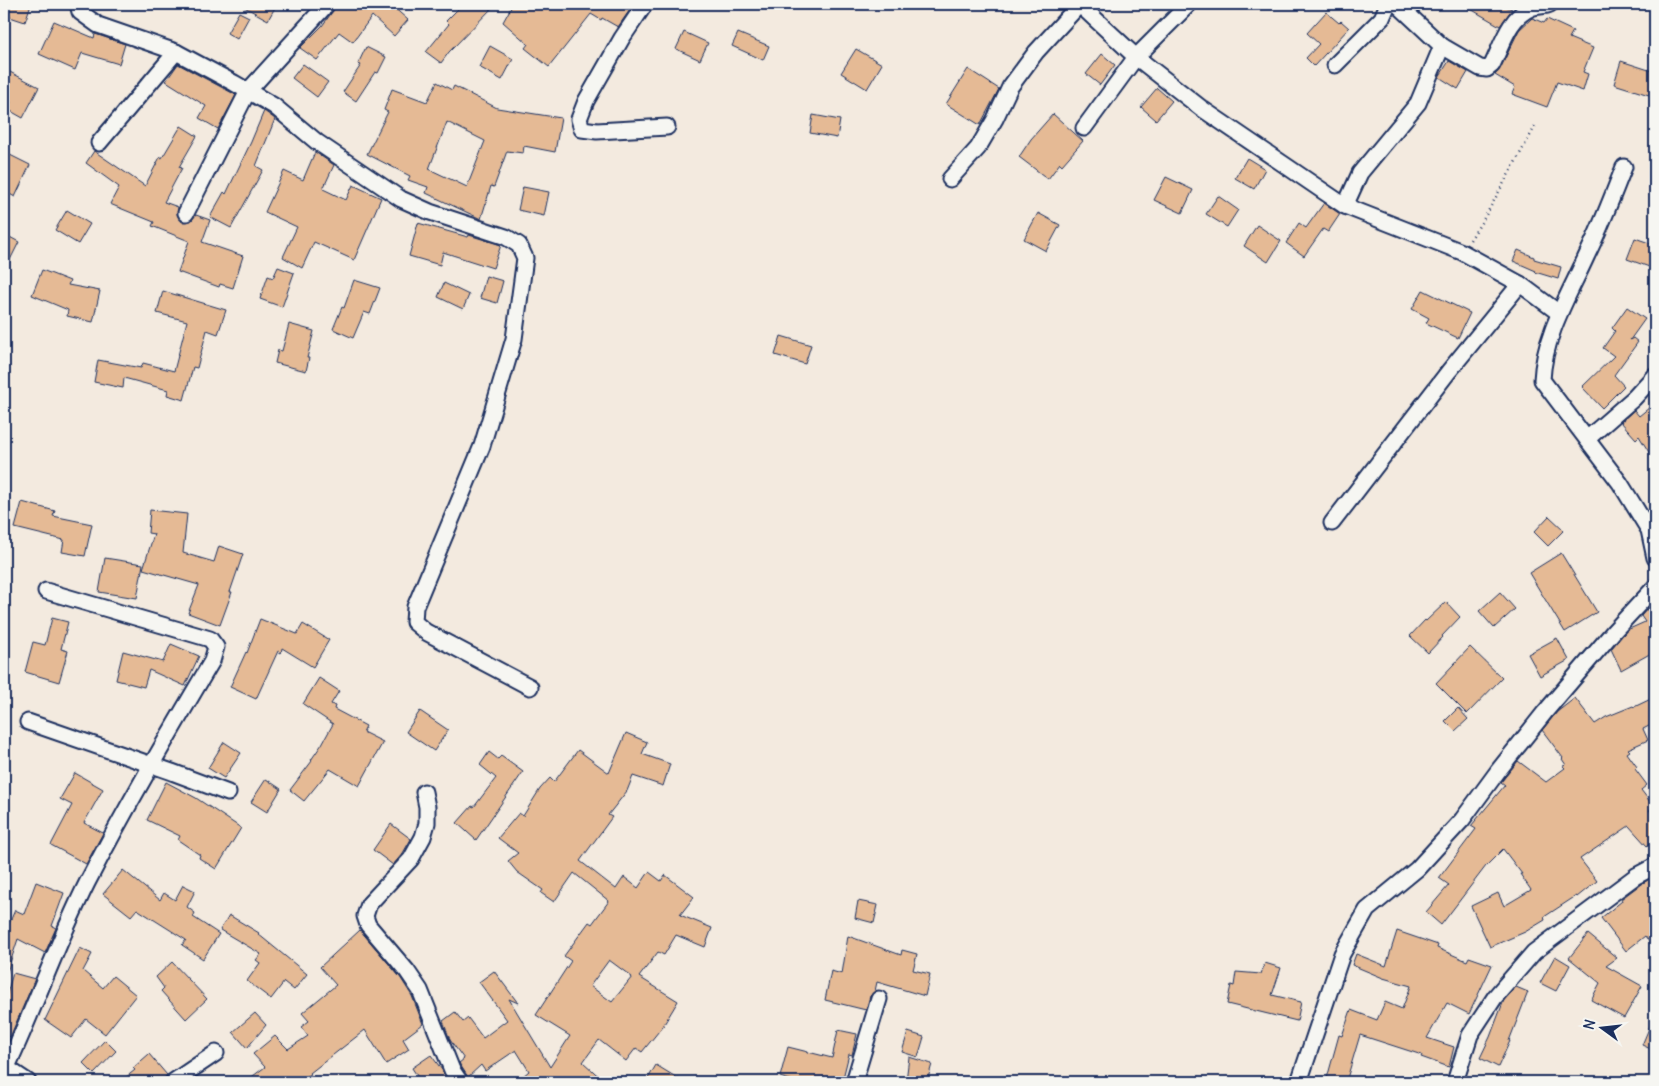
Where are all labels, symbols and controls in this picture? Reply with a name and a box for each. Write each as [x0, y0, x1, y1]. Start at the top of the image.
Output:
north arrow [1576, 1004, 1626, 1054]
text: N [1579, 1018, 1599, 1032]

